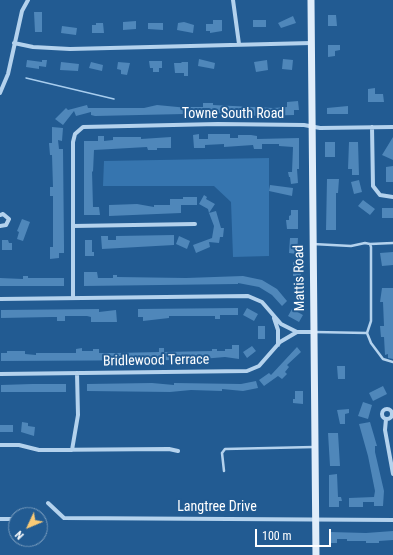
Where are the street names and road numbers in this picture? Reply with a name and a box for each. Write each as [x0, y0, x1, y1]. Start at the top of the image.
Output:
street label: Towne South Road [182, 106, 284, 122]
street label: Mattis Road [291, 245, 309, 311]
street label: Bridlewood Terrace [103, 352, 209, 370]
street label: Langtree Drive [177, 499, 257, 515]

